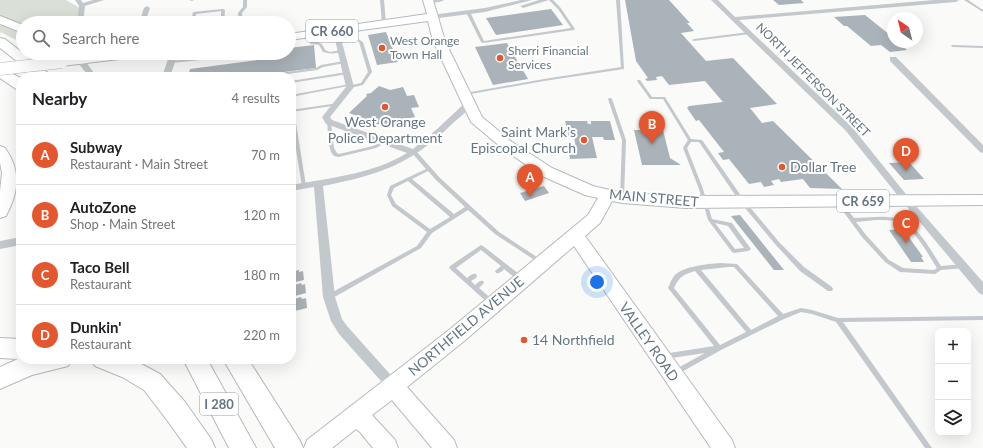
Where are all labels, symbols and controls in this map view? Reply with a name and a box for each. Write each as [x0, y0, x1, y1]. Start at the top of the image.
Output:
north arrow [887, 12, 923, 48]
search box [16, 16, 296, 60]
street label: NORTH JEFFERSON STREET [753, 19, 874, 140]
road number: CR 660 [306, 20, 358, 42]
icon: search [30, 27, 52, 49]
text: Search here [62, 29, 139, 47]
place label: West Orange Town Hall [390, 33, 460, 62]
marker: West Orange Town Hall [377, 43, 387, 53]
place label: Sherri Financial Services [508, 43, 589, 72]
marker: Sherri Financial Services [495, 53, 505, 63]
text: Nearby [32, 88, 87, 109]
text: 4 results [232, 90, 280, 106]
marker: West Orange Police Department [380, 102, 390, 112]
pin: B [639, 111, 665, 144]
place label: West Orange Police Department [328, 113, 442, 146]
place label: Saint Mark's Episcopal Church [470, 123, 576, 156]
marker: Saint Mark's Episcopal Church [579, 135, 589, 145]
text: Subway [70, 138, 122, 156]
pin: D [893, 138, 919, 171]
text: A [40, 147, 50, 163]
text: 70 m [251, 147, 280, 163]
text: Restaurant · Main Street [70, 156, 208, 172]
place label: Dollar Tree [790, 158, 856, 175]
marker: Dollar Tree [777, 162, 787, 172]
pin: A [517, 164, 543, 197]
street label: MAIN STREET [609, 185, 700, 210]
road number: CR 659 [837, 190, 889, 212]
text: AutoZone [70, 198, 136, 216]
text: B [41, 207, 49, 223]
text: 120 m [243, 207, 280, 223]
pin: C [893, 210, 919, 243]
text: Shop · Main Street [70, 216, 175, 232]
text: Taco Bell [70, 258, 130, 276]
text: C [41, 267, 49, 283]
text: 180 m [243, 267, 280, 283]
street label: NORTHFIELD AVENUE [404, 272, 527, 379]
your location [587, 272, 607, 292]
text: Restaurant [70, 276, 132, 292]
street label: VALLEY ROAD [616, 299, 683, 384]
text: Dunkin' [70, 318, 121, 336]
text: D [40, 327, 50, 343]
text: 220 m [243, 327, 280, 343]
map controls [935, 328, 971, 436]
button: + [935, 328, 971, 364]
place label: 14 Northfield [532, 331, 615, 348]
marker: 14 Northfield [519, 335, 529, 345]
text: Restaurant [70, 336, 132, 352]
button: − [935, 364, 971, 400]
road number: I 280 [200, 393, 238, 415]
button: layers [935, 400, 971, 436]

